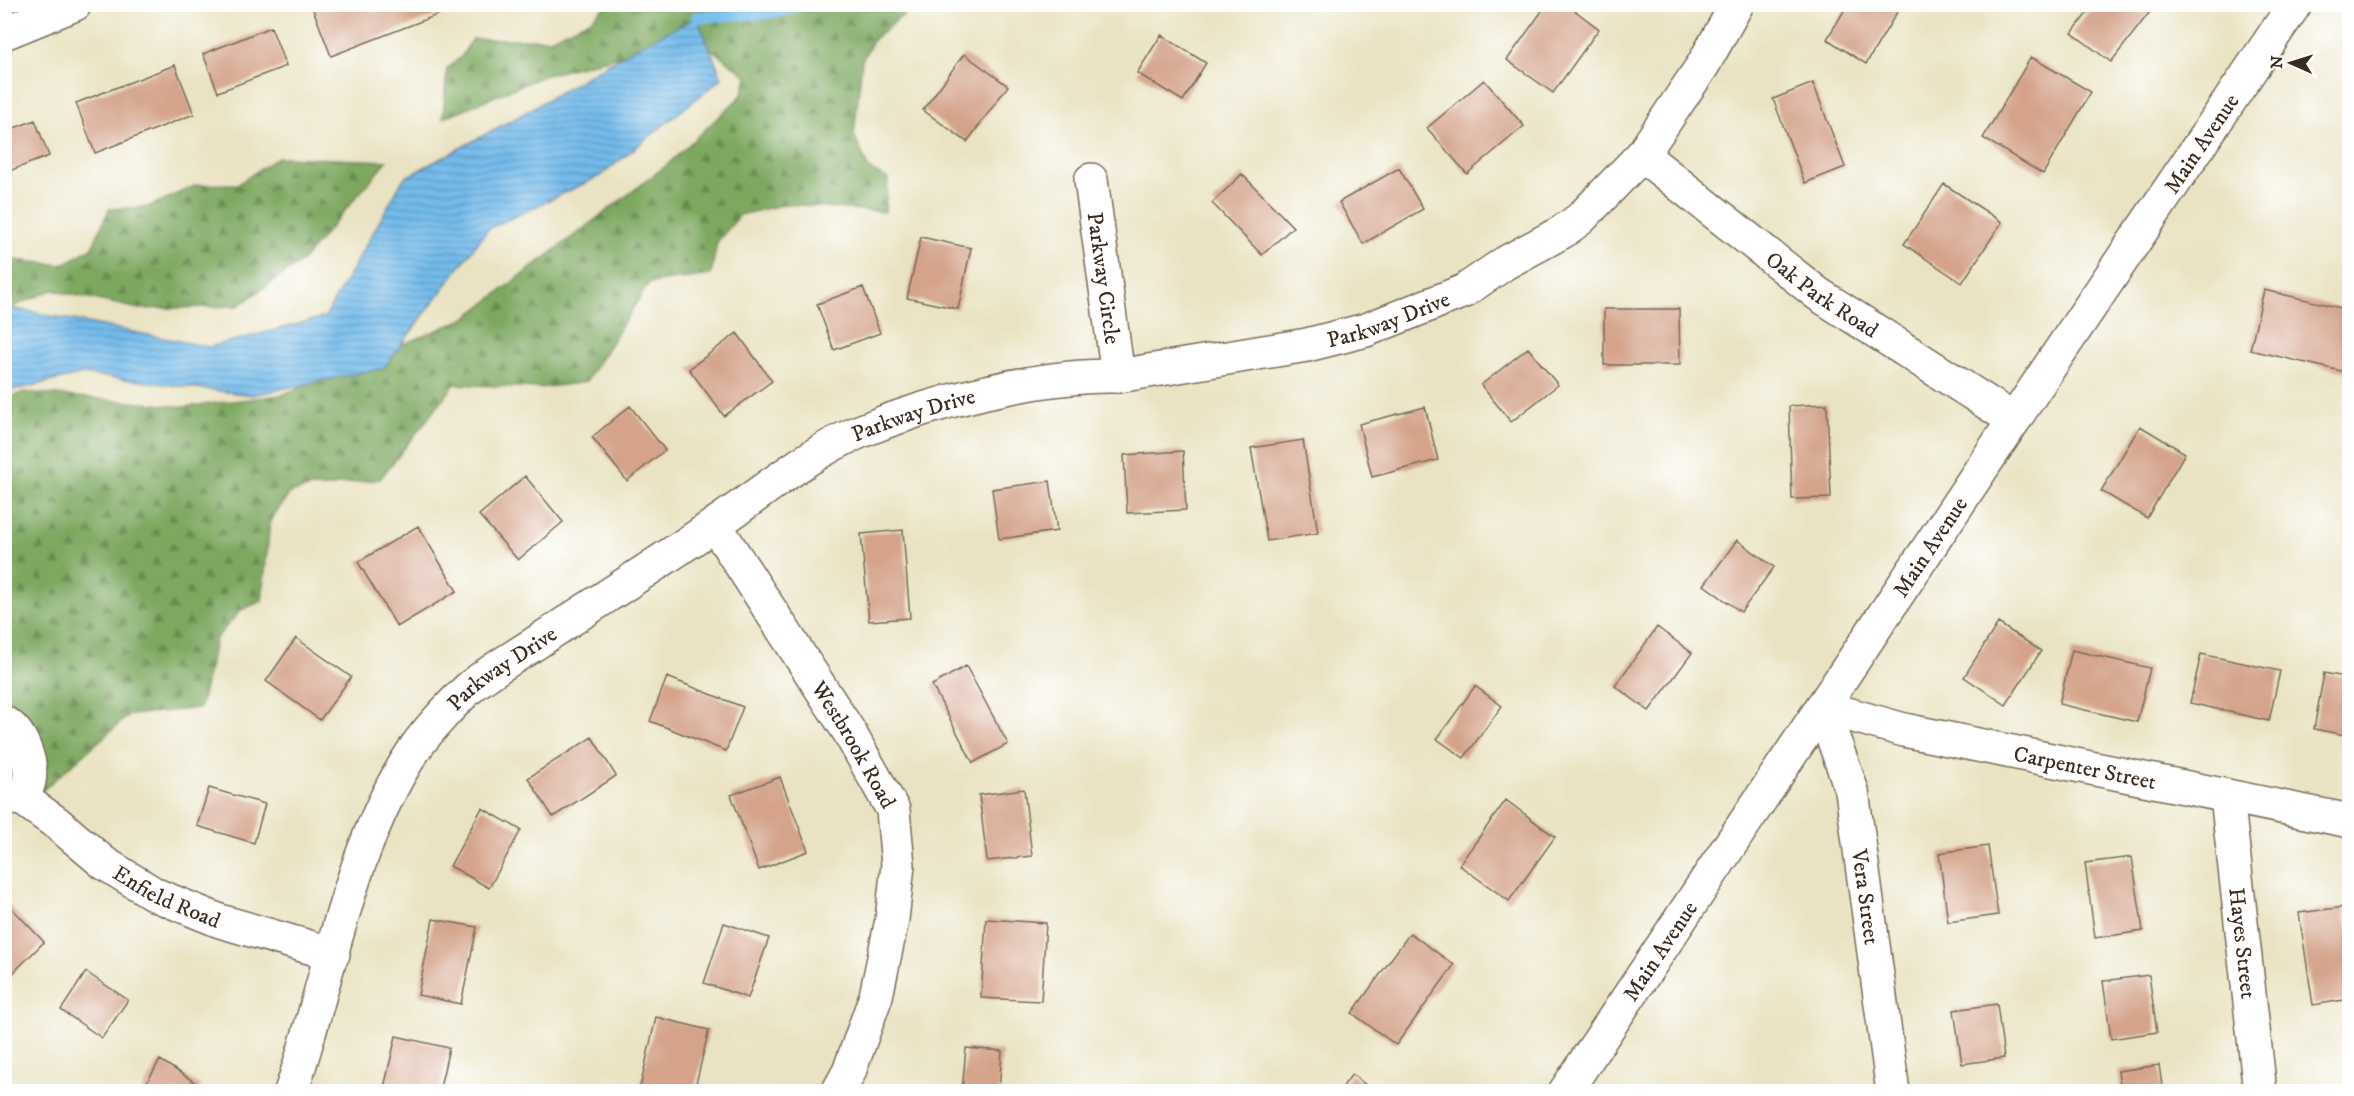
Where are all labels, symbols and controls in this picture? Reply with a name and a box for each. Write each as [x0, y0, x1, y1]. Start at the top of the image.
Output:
north arrow [2261, 33, 2321, 93]
text: N [2267, 55, 2287, 69]
street label: Main Avenue [2159, 89, 2245, 199]
street label: Parkway Circle [1081, 211, 1125, 346]
street label: Oak Park Road [1760, 246, 1883, 344]
street label: Parkway Drive [1324, 286, 1454, 354]
street label: Parkway Drive [848, 383, 978, 449]
street label: Main Avenue [1888, 492, 1974, 603]
street label: Parkway Drive [442, 621, 562, 717]
street label: Westbrook Road [804, 676, 901, 814]
street label: Carpenter Street [2011, 741, 2158, 796]
street label: Vera Street [1845, 847, 1885, 947]
street label: Enfield Road [107, 860, 224, 935]
street label: Hayes Street [2222, 886, 2261, 1000]
street label: Main Avenue [1618, 896, 1704, 1007]

